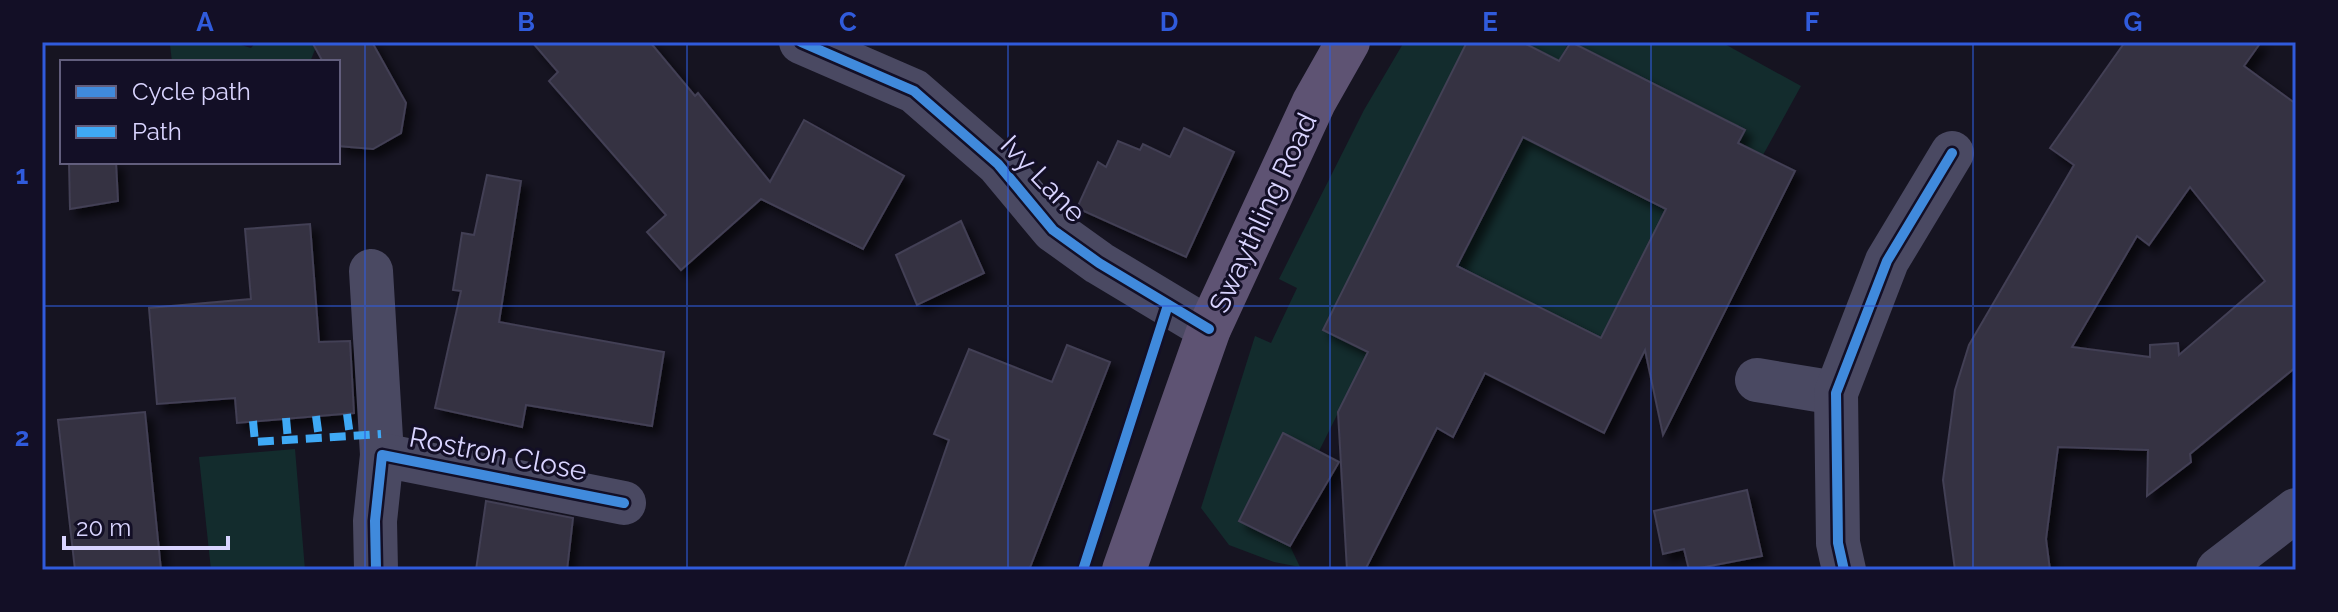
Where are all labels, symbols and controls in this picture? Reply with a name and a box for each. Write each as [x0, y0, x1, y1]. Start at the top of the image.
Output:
text: A [196, 7, 214, 37]
text: B [517, 7, 535, 37]
text: C [839, 7, 857, 37]
text: D [1160, 7, 1178, 37]
text: E [1482, 7, 1498, 37]
text: F [1805, 7, 1820, 37]
text: G [2124, 7, 2142, 37]
legend [60, 60, 340, 164]
text: Cycle path [132, 77, 251, 106]
street label: Swaythling Road [1202, 108, 1324, 318]
text: Path [132, 117, 182, 146]
street label: Ivy Lane [994, 129, 1092, 229]
text: 1 [16, 160, 29, 190]
street label: Rostron Close [406, 421, 590, 487]
text: 2 [15, 422, 29, 452]
scale bar [64, 500, 228, 550]
text: 20 m [76, 513, 131, 542]

